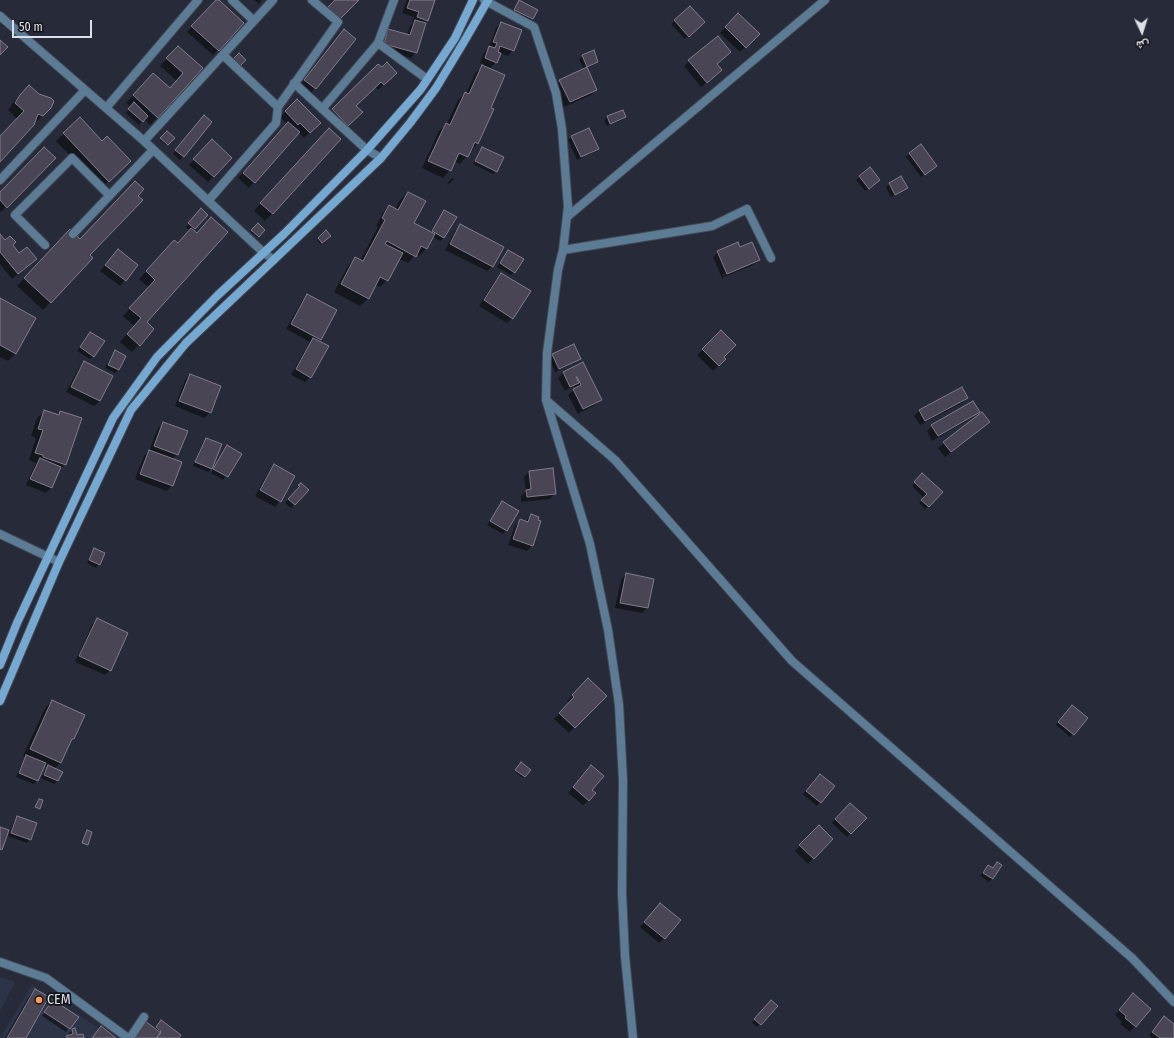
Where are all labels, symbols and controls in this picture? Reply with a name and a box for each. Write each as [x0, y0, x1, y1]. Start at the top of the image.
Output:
scale bar [14, 12, 94, 38]
north arrow [1122, 12, 1162, 52]
text: 50 m [19, 20, 43, 34]
text: ش [1136, 38, 1150, 51]
place label: CEM [47, 992, 71, 1008]
marker: CEM [34, 995, 44, 1005]

